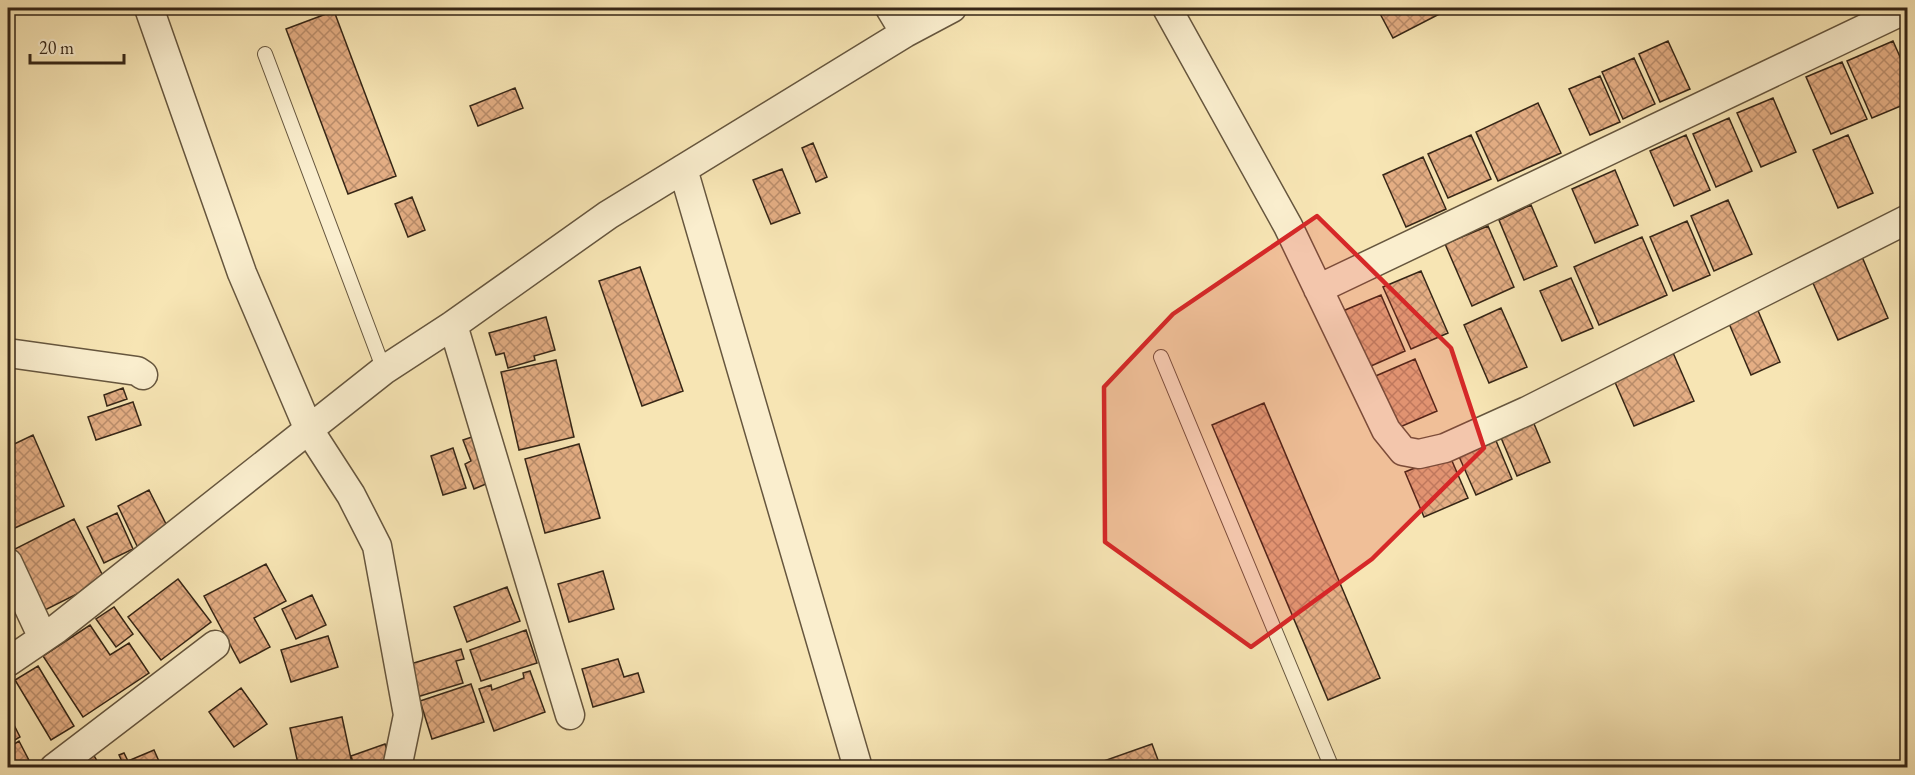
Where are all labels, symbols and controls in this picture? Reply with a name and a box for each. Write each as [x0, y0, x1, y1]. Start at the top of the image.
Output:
scale bar [30, 27, 124, 65]
text: 20 m [39, 36, 74, 59]

